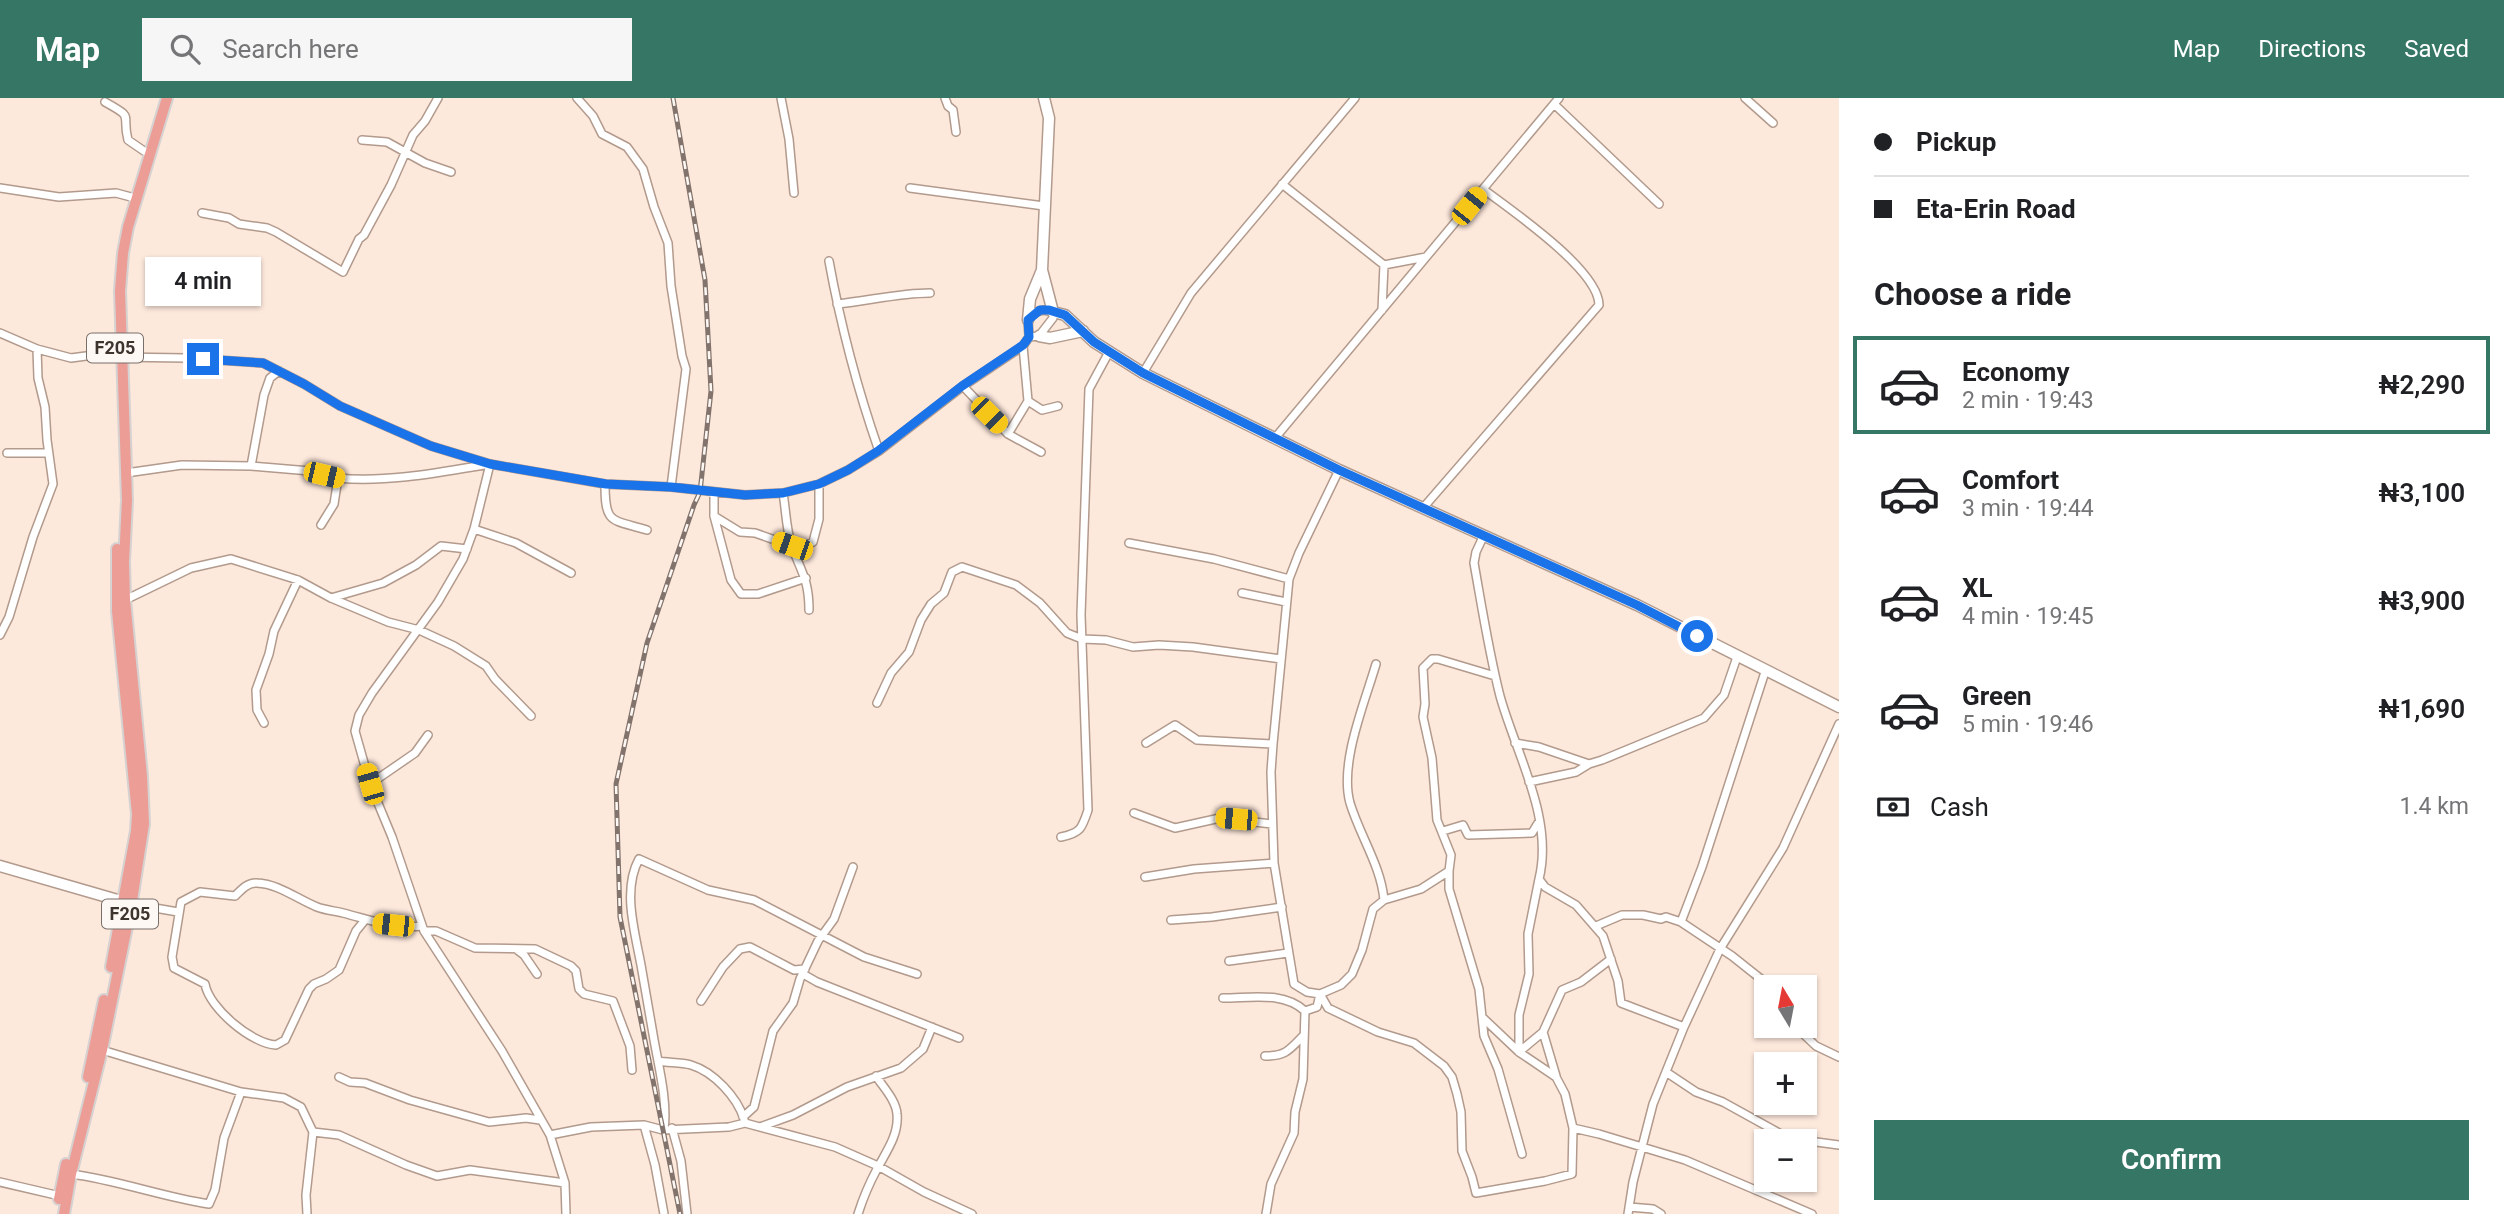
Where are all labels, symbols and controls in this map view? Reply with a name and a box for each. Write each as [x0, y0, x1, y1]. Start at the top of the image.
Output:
search box [142, 18, 632, 81]
text: Map [35, 30, 100, 69]
icon: search [166, 30, 204, 68]
text: Search here [222, 34, 359, 64]
text: Map [2173, 35, 2220, 63]
text: Directions [2258, 35, 2366, 63]
text: Saved [2404, 35, 2469, 63]
text: Pickup [1916, 127, 1996, 157]
car [1448, 183, 1491, 229]
text: Eta-Erin Road [1916, 194, 2076, 224]
callout: 4 min [145, 258, 261, 306]
text: 4 min [174, 268, 232, 295]
text: Choose a ride [1874, 275, 2071, 313]
road number: F205 [87, 334, 143, 362]
route end [187, 343, 219, 375]
icon: car [1878, 354, 1941, 417]
text: Economy [1962, 357, 2069, 387]
text: ₦2,290 [2378, 370, 2465, 400]
text: 2 min · 19:43 [1962, 387, 2094, 414]
car [967, 393, 1012, 437]
car [302, 460, 347, 490]
icon: car [1878, 462, 1941, 525]
text: Comfort [1962, 465, 2059, 495]
text: ₦3,100 [2378, 478, 2465, 508]
text: 3 min · 19:44 [1962, 495, 2094, 522]
car [769, 529, 816, 563]
icon: car [1878, 570, 1941, 633]
text: XL [1962, 573, 1993, 603]
text: ₦3,900 [2378, 586, 2465, 616]
text: 4 min · 19:45 [1962, 603, 2094, 630]
route start [1681, 620, 1713, 652]
icon: car [1878, 678, 1941, 741]
text: Green [1962, 681, 2032, 711]
text: ₦1,690 [2378, 694, 2465, 724]
text: 5 min · 19:46 [1962, 711, 2094, 738]
car [355, 761, 386, 807]
icon: cash [1874, 788, 1912, 826]
text: Cash [1930, 792, 1989, 822]
text: 1.4 km [2400, 793, 2469, 820]
car [1215, 807, 1258, 831]
road number: F205 [102, 900, 158, 928]
car [372, 912, 415, 938]
north arrow [1754, 975, 1816, 1038]
map controls [1754, 975, 1817, 1192]
button: + [1754, 1052, 1817, 1115]
button: Confirm [1874, 1120, 2469, 1200]
button: − [1754, 1129, 1817, 1192]

